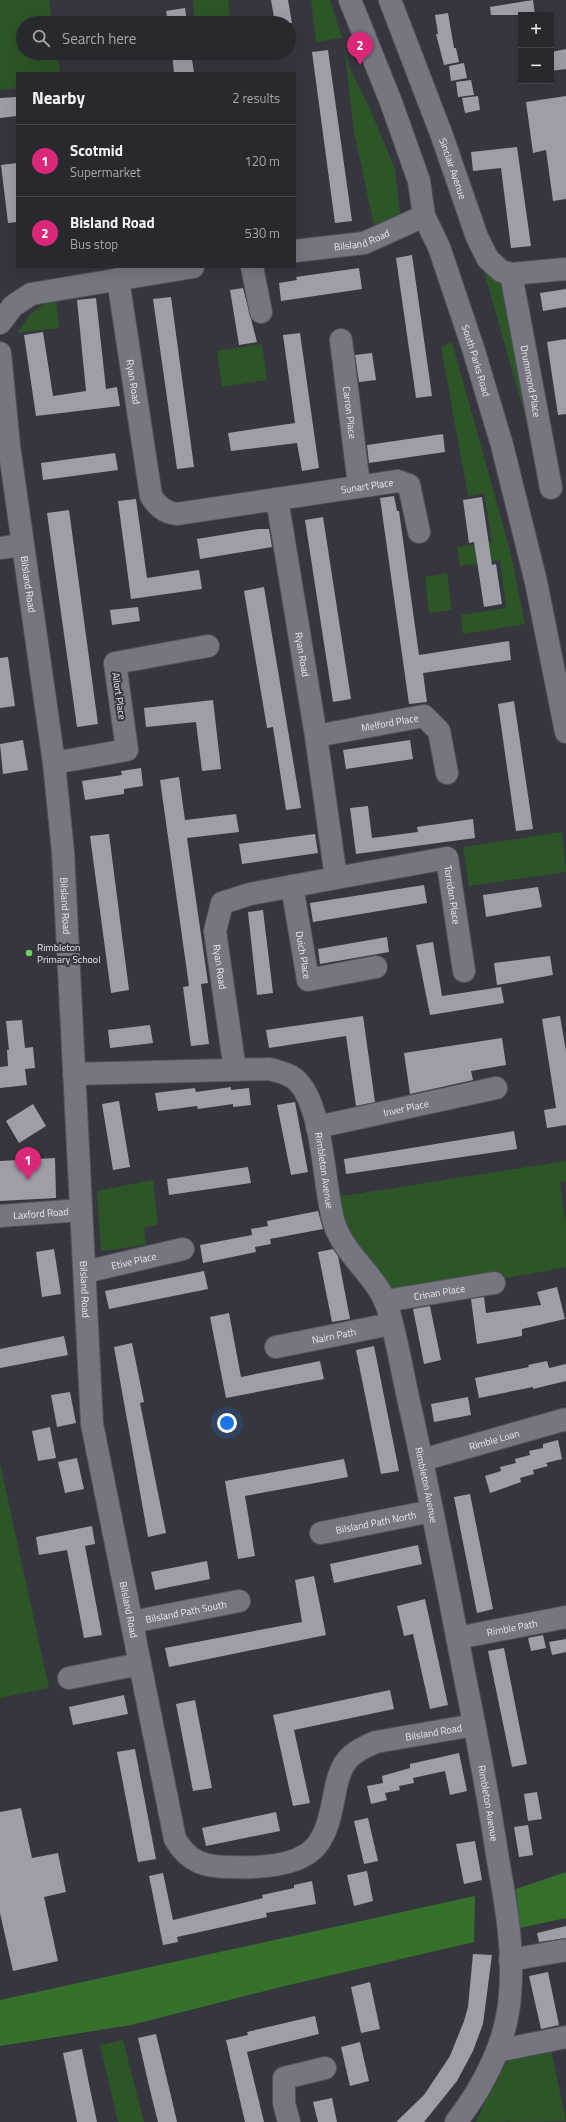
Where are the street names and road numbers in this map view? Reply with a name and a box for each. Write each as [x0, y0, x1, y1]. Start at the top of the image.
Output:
street label: Sinclair Avenue [436, 136, 471, 201]
street label: Bilsland Road [333, 225, 392, 254]
street label: South Parks Road [458, 322, 495, 398]
street label: Drummond Place [517, 344, 545, 418]
street label: Ryan Road [123, 358, 144, 405]
street label: Carron Place [339, 385, 361, 440]
street label: Sunart Place [340, 474, 394, 497]
street label: Bilsland Road [17, 555, 40, 614]
street label: Ryan Road [292, 631, 314, 678]
street label: Ailort Place [108, 671, 130, 721]
street label: Melford Place [360, 710, 419, 735]
street label: Torridon Place [441, 864, 464, 925]
street label: Bilsland Road [57, 877, 75, 935]
street label: Duich Place [292, 930, 315, 980]
street label: Ryan Road [210, 943, 231, 990]
street label: Inver Place [382, 1095, 430, 1120]
street label: Rimbleton Avenue [311, 1131, 338, 1210]
street label: Laxford Road [13, 1203, 69, 1222]
street label: Etive Place [110, 1248, 158, 1273]
street label: Bilsland Road [76, 1260, 94, 1318]
street label: Crinan Place [413, 1280, 466, 1304]
street label: Nairn Path [310, 1324, 357, 1347]
street label: Rimble Loan [467, 1425, 521, 1454]
street label: Rimbleton Avenue [412, 1446, 442, 1524]
street label: Bilsland Path North [334, 1507, 418, 1537]
street label: Bilsland Road [116, 1580, 142, 1639]
street label: Bilsland Path South [144, 1596, 228, 1627]
street label: Rimble Path [485, 1615, 539, 1640]
street label: Bilsland Road [404, 1720, 463, 1744]
street label: Rimbleton Avenue [475, 1764, 502, 1842]

